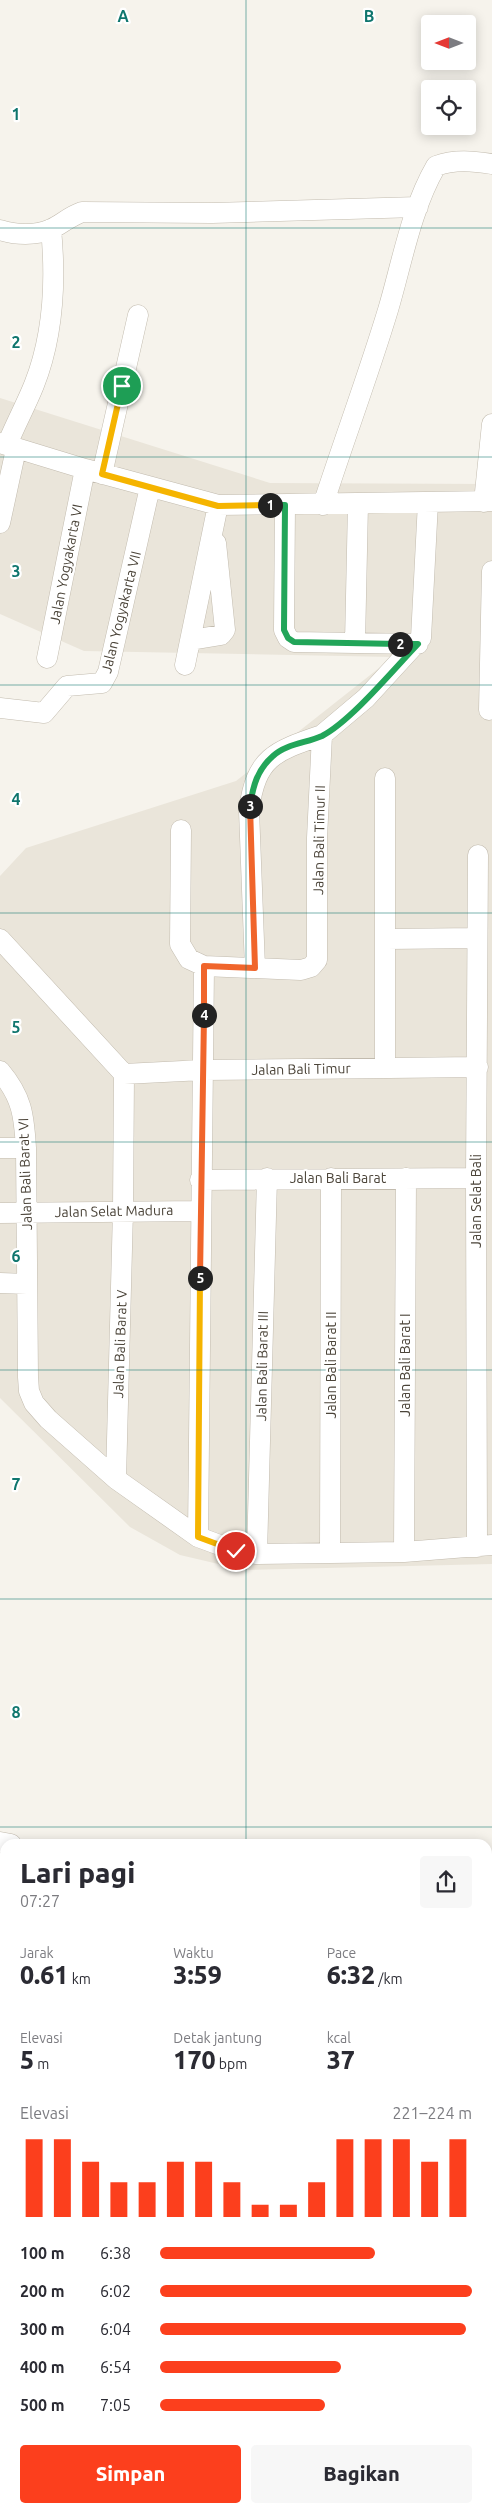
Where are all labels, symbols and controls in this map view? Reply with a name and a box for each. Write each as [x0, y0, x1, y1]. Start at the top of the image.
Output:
text: A [117, 7, 129, 25]
text: B [364, 7, 374, 25]
north arrow [421, 15, 476, 70]
map controls [421, 15, 476, 135]
button: locate [421, 80, 476, 135]
text: 1 [11, 105, 21, 123]
text: 2 [11, 333, 21, 351]
pin [101, 365, 143, 407]
icon: arrive [108, 372, 136, 400]
pin: 1 [258, 492, 282, 518]
text: 1 [267, 497, 274, 513]
street label: Jalan Yogyakarta VI [47, 503, 85, 625]
street label: Jalan Yogyakarta VII [98, 549, 144, 675]
text: 3 [11, 562, 21, 580]
pin: 2 [388, 632, 412, 656]
text: 2 [397, 636, 404, 652]
street label: Jalan Bali Timur II [310, 785, 328, 895]
text: 4 [11, 790, 21, 808]
pin: 3 [238, 794, 262, 818]
text: 3 [247, 798, 254, 814]
pin: 4 [192, 1002, 216, 1028]
text: 4 [201, 1007, 208, 1023]
text: 5 [11, 1018, 21, 1036]
street label: Jalan Bali Timur [251, 1060, 352, 1078]
street label: Jalan Bali Barat VI [15, 1118, 35, 1230]
street label: Jalan Selat Bali [468, 1154, 484, 1248]
street label: Jalan Bali Barat [290, 1170, 387, 1186]
street label: Jalan Selat Madura [54, 1202, 174, 1220]
text: 6 [11, 1247, 21, 1265]
pin: 5 [188, 1266, 212, 1290]
text: 5 [197, 1270, 204, 1286]
street label: Jalan Bali Barat V [110, 1289, 130, 1399]
street label: Jalan Bali Barat III [253, 1311, 271, 1421]
street label: Jalan Bali Barat II [323, 1312, 339, 1419]
street label: Jalan Bali Barat I [397, 1313, 413, 1417]
text: 7 [11, 1475, 21, 1493]
pin [215, 1530, 257, 1572]
icon: check [222, 1537, 250, 1565]
text: 8 [11, 1703, 21, 1721]
button: share [420, 1856, 472, 1908]
text: Lari pagi [20, 1857, 135, 1888]
text: 07:27 [20, 1892, 60, 1910]
text: Jarak [20, 1945, 54, 1961]
text: Waktu [173, 1945, 214, 1961]
text: Pace [327, 1945, 356, 1961]
text: 0.61 [20, 1961, 68, 1989]
text: 3:59 [173, 1961, 222, 1989]
text: 6:32 [327, 1961, 375, 1989]
text: km [68, 1971, 91, 1987]
text: /km [375, 1971, 403, 1987]
text: Elevasi [20, 2030, 63, 2046]
text: Detak jantung [173, 2030, 262, 2046]
text: kcal [327, 2030, 351, 2046]
text: 5 [20, 2046, 34, 2074]
text: 170 [173, 2046, 216, 2074]
text: 37 [327, 2046, 355, 2074]
text: m [34, 2056, 49, 2072]
text: bpm [216, 2056, 247, 2072]
text: Elevasi [20, 2104, 69, 2122]
text: 221–224 m [392, 2104, 472, 2122]
text: 100 m [20, 2244, 65, 2262]
text: 6:38 [100, 2244, 131, 2262]
text: 200 m [20, 2282, 65, 2300]
text: 6:02 [100, 2282, 131, 2300]
text: 300 m [20, 2320, 65, 2338]
text: 6:04 [100, 2320, 131, 2338]
text: 400 m [20, 2358, 65, 2376]
text: 6:54 [100, 2358, 131, 2376]
text: 500 m [20, 2396, 65, 2414]
text: 7:05 [100, 2396, 131, 2414]
button: Simpan [20, 2445, 241, 2503]
button: Bagikan [251, 2445, 472, 2503]

